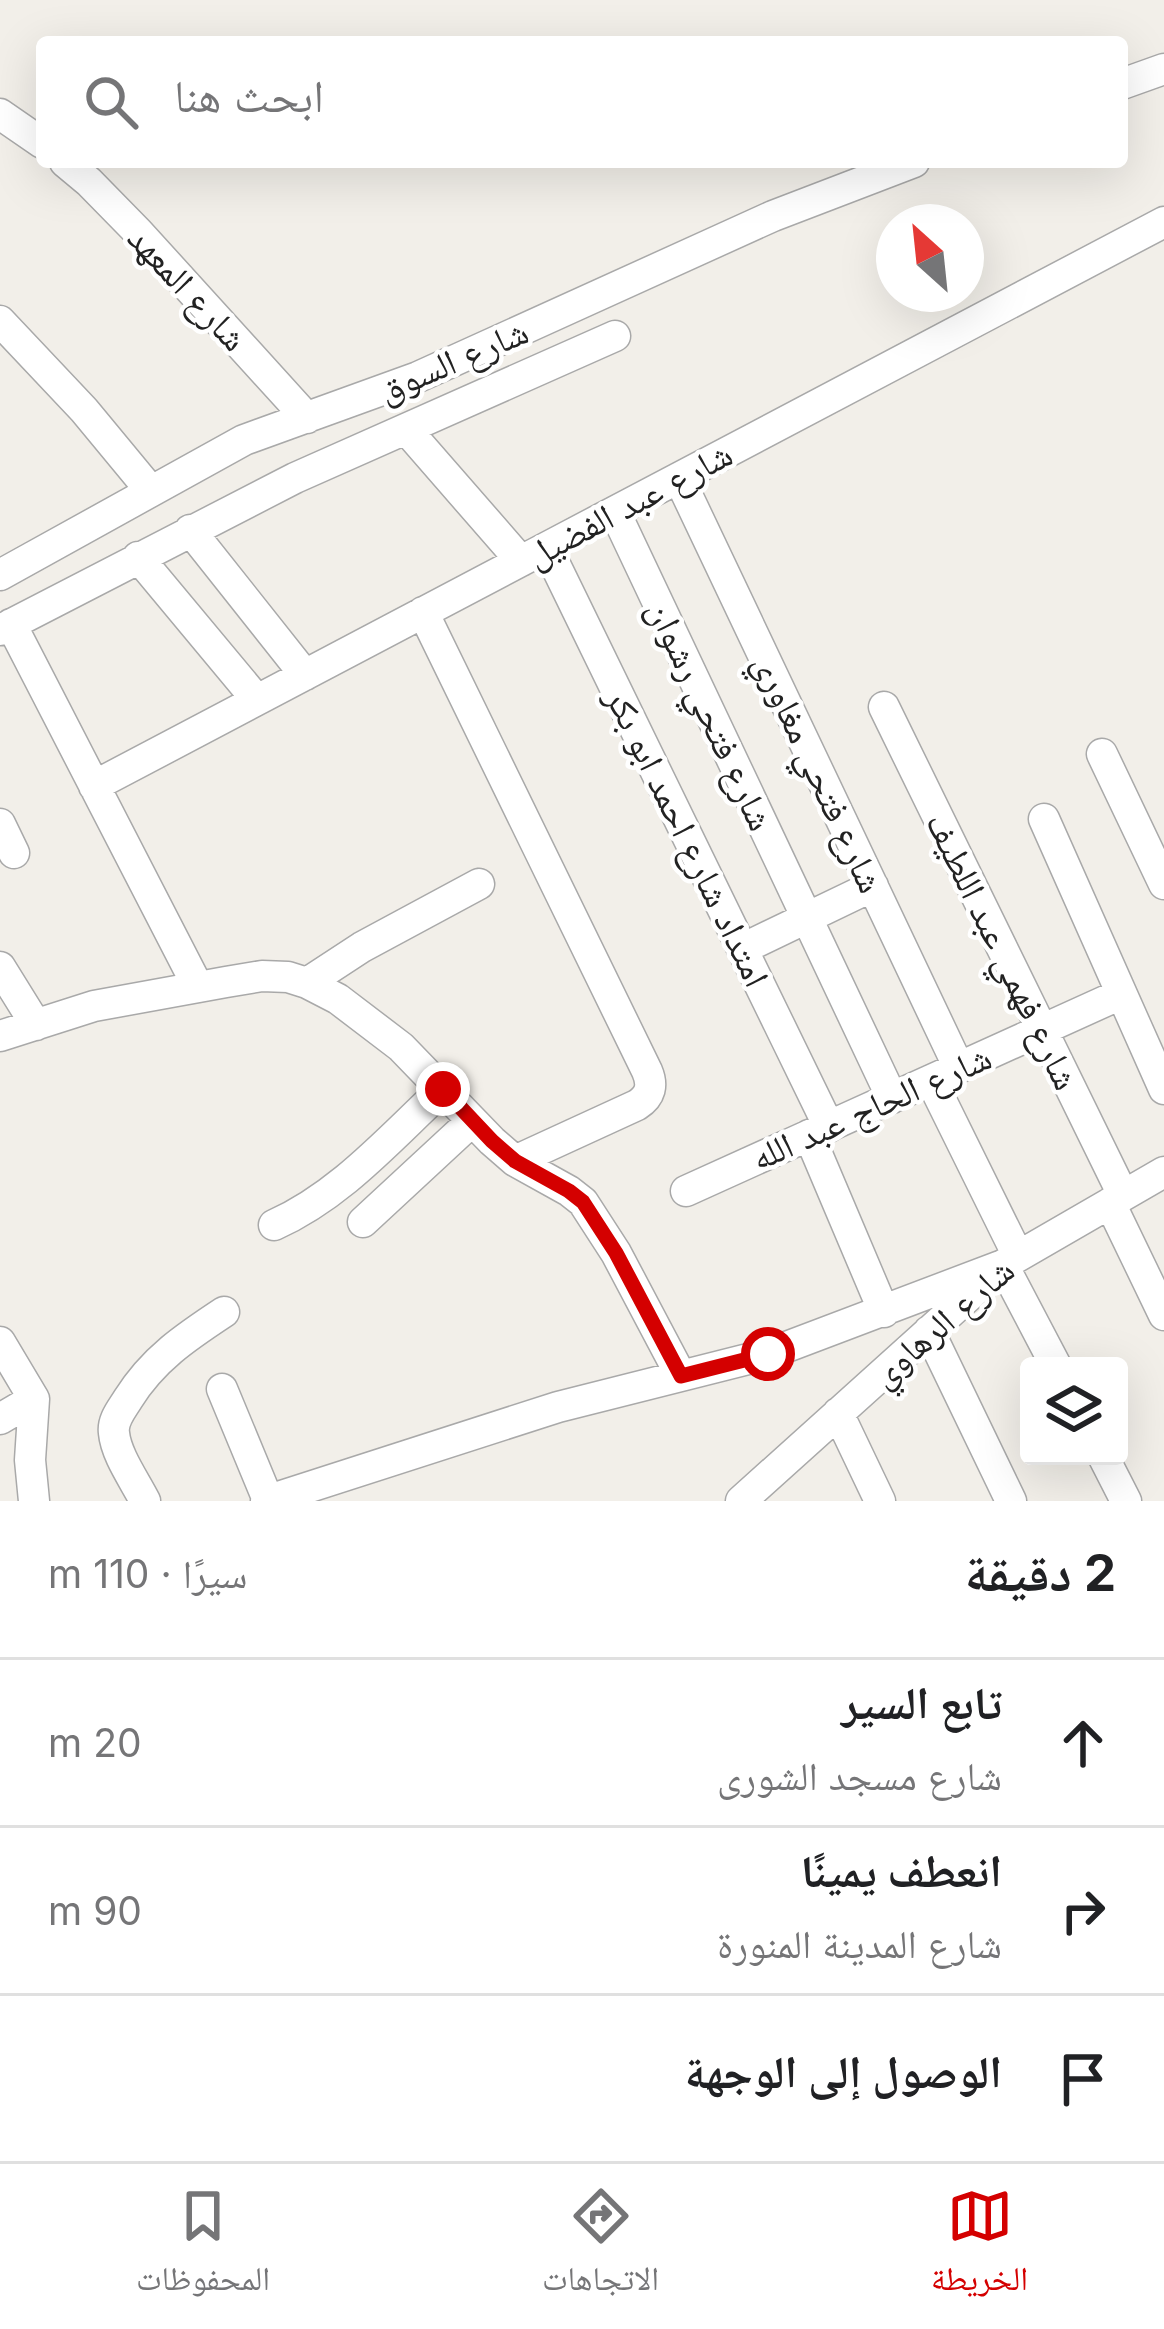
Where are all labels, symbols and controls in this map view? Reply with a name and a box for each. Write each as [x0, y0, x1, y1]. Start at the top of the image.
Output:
search box [36, 36, 1128, 168]
text: ابحث هنا [174, 68, 324, 123]
icon: search [78, 69, 144, 135]
north arrow [876, 204, 984, 312]
street label: شارع المعهد [118, 216, 257, 360]
street label: شارع السوق [371, 309, 535, 412]
street label: شارع عبد الفضيل [519, 431, 740, 578]
street label: شارع فتحي رشوان [632, 593, 784, 840]
street label: شارع فتحي مغاوري [738, 646, 894, 903]
street label: امتداد شارع احمد ابو بكر [595, 679, 779, 994]
street label: شارع فهمي عبد اللطيف [910, 805, 1089, 1100]
street label: شارع الحاج عبد الله [744, 1034, 998, 1180]
route end [416, 1062, 470, 1116]
street label: شارع الرهاوي [861, 1248, 1027, 1402]
route start [741, 1327, 795, 1381]
map controls [1020, 1357, 1128, 1465]
button: layers [1020, 1357, 1128, 1465]
text: 2 دقيقة [965, 1542, 1116, 1603]
text: سيرًا · 110 m [48, 1550, 247, 1597]
text: تابع السير [841, 1675, 1002, 1730]
icon: ahead [1050, 1710, 1116, 1776]
text: 20 m [48, 1719, 142, 1766]
text: شارع مسجد الشورى [717, 1752, 1002, 1799]
text: انعطف يمينًا [800, 1843, 1002, 1898]
icon: right [1050, 1878, 1116, 1944]
text: 90 m [48, 1887, 142, 1934]
text: شارع المدينة المنورة [717, 1920, 1002, 1967]
text: الوصول إلى الوجهة [685, 2044, 1002, 2099]
icon: arrive [1050, 2046, 1116, 2112]
tab: المحفوظات [136, 2183, 270, 2311]
tab: الاتجاهات [542, 2183, 659, 2311]
tab: الخريطة [931, 2183, 1028, 2311]

